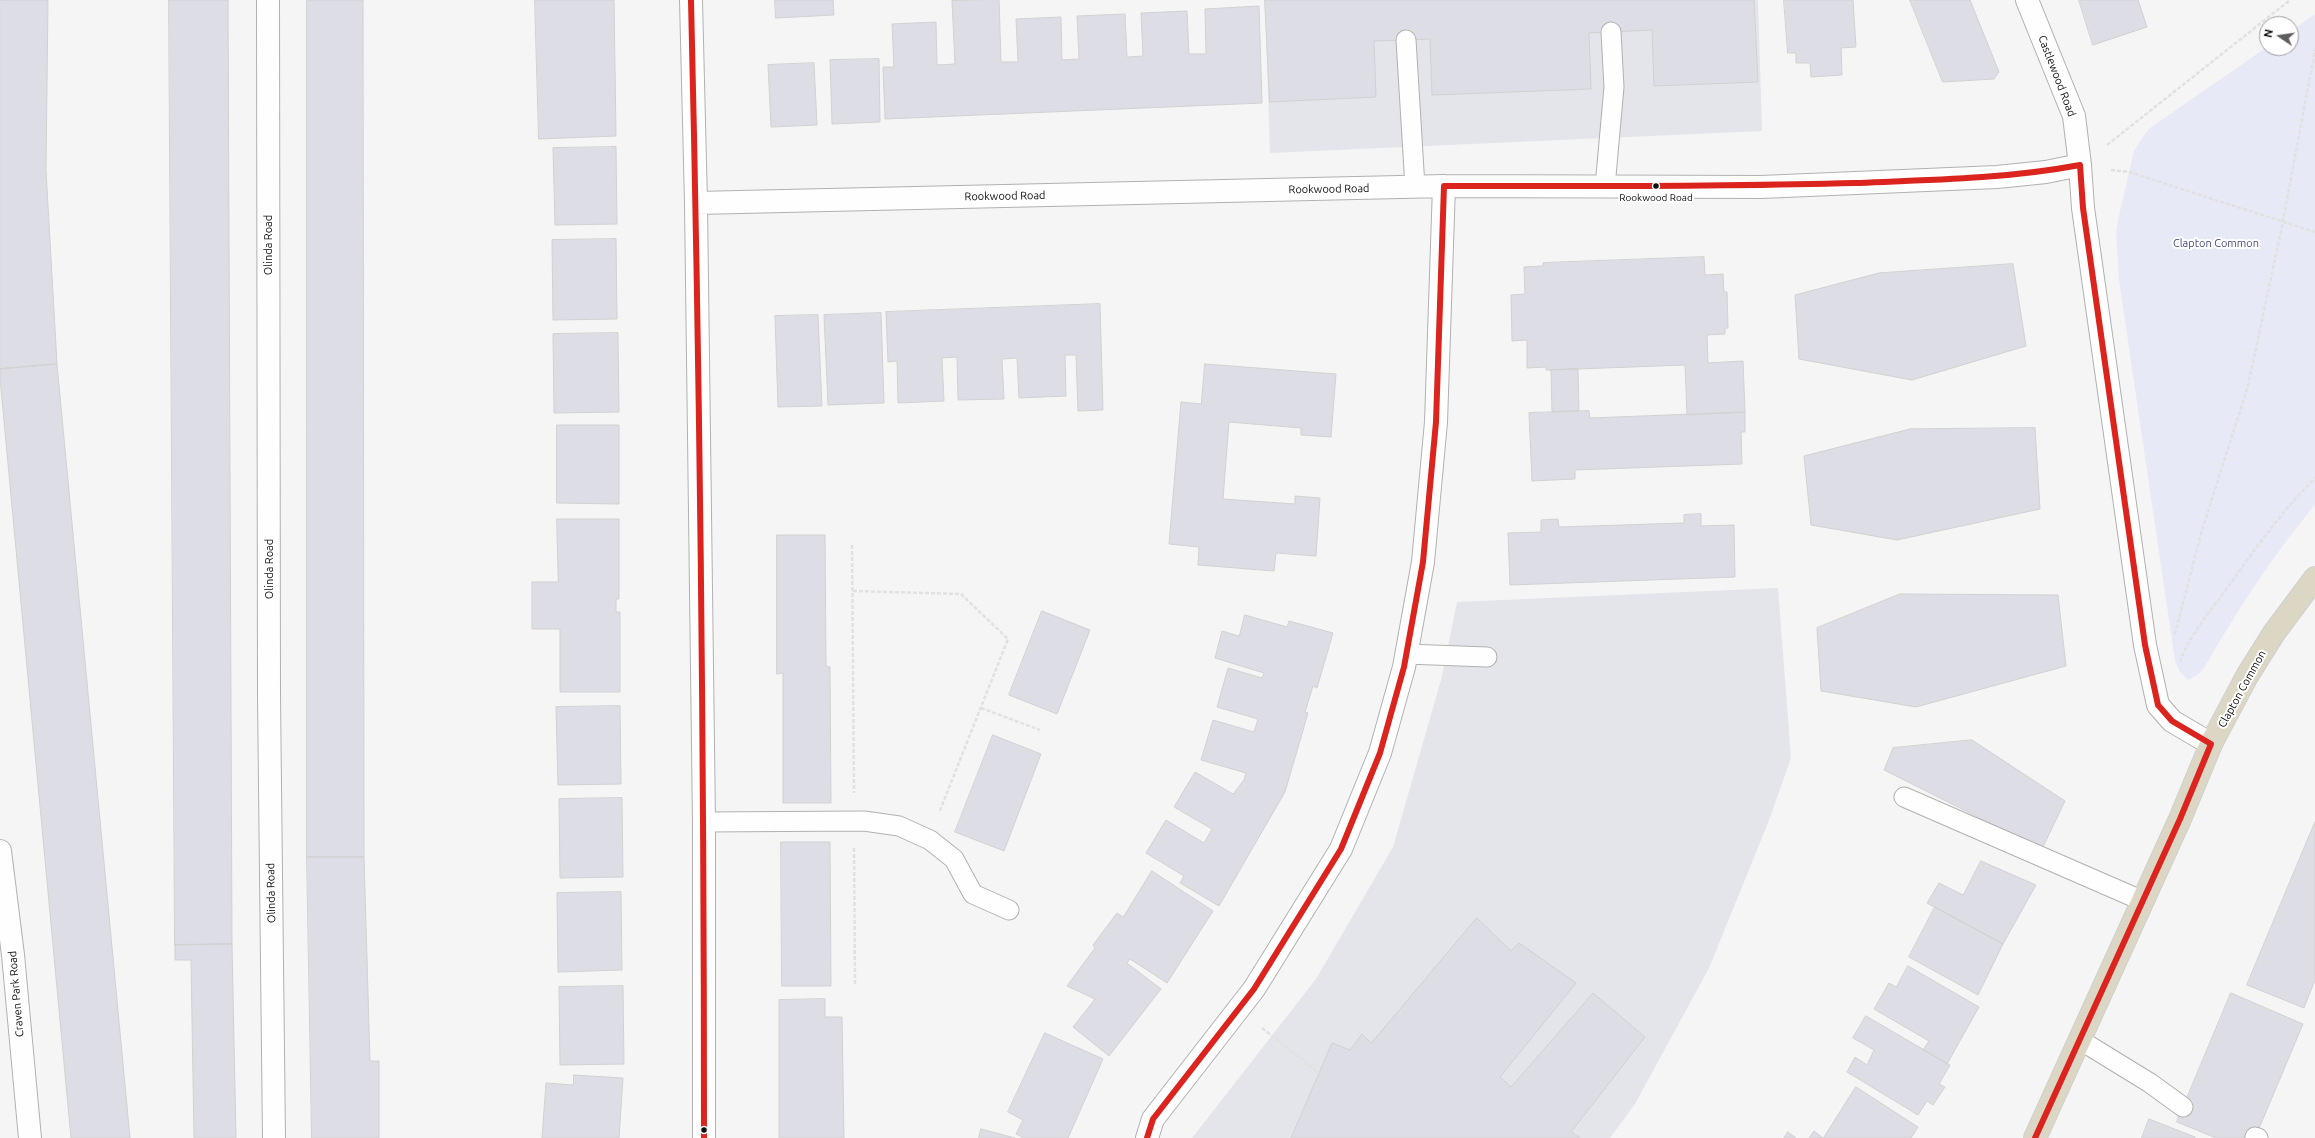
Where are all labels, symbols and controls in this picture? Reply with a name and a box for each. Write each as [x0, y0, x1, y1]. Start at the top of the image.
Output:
north arrow [2259, 16, 2299, 56]
text: N [2262, 28, 2275, 39]
street label: Castlewood Road [2035, 33, 2079, 119]
marker: Rookwood Road [1651, 181, 1661, 191]
street label: Rookwood Road [1288, 182, 1370, 196]
street label: Rookwood Road [964, 189, 1046, 203]
place label: Rookwood Road [1619, 192, 1693, 204]
street label: Olinda Road [261, 215, 275, 275]
park label: Clapton Common [2173, 236, 2259, 250]
street label: Olinda Road [262, 539, 276, 599]
street label: Clapton Common [2215, 648, 2269, 730]
street label: Olinda Road [264, 863, 278, 923]
street label: Craven Park Road [6, 950, 26, 1038]
unlabelled marker [699, 1125, 709, 1135]

